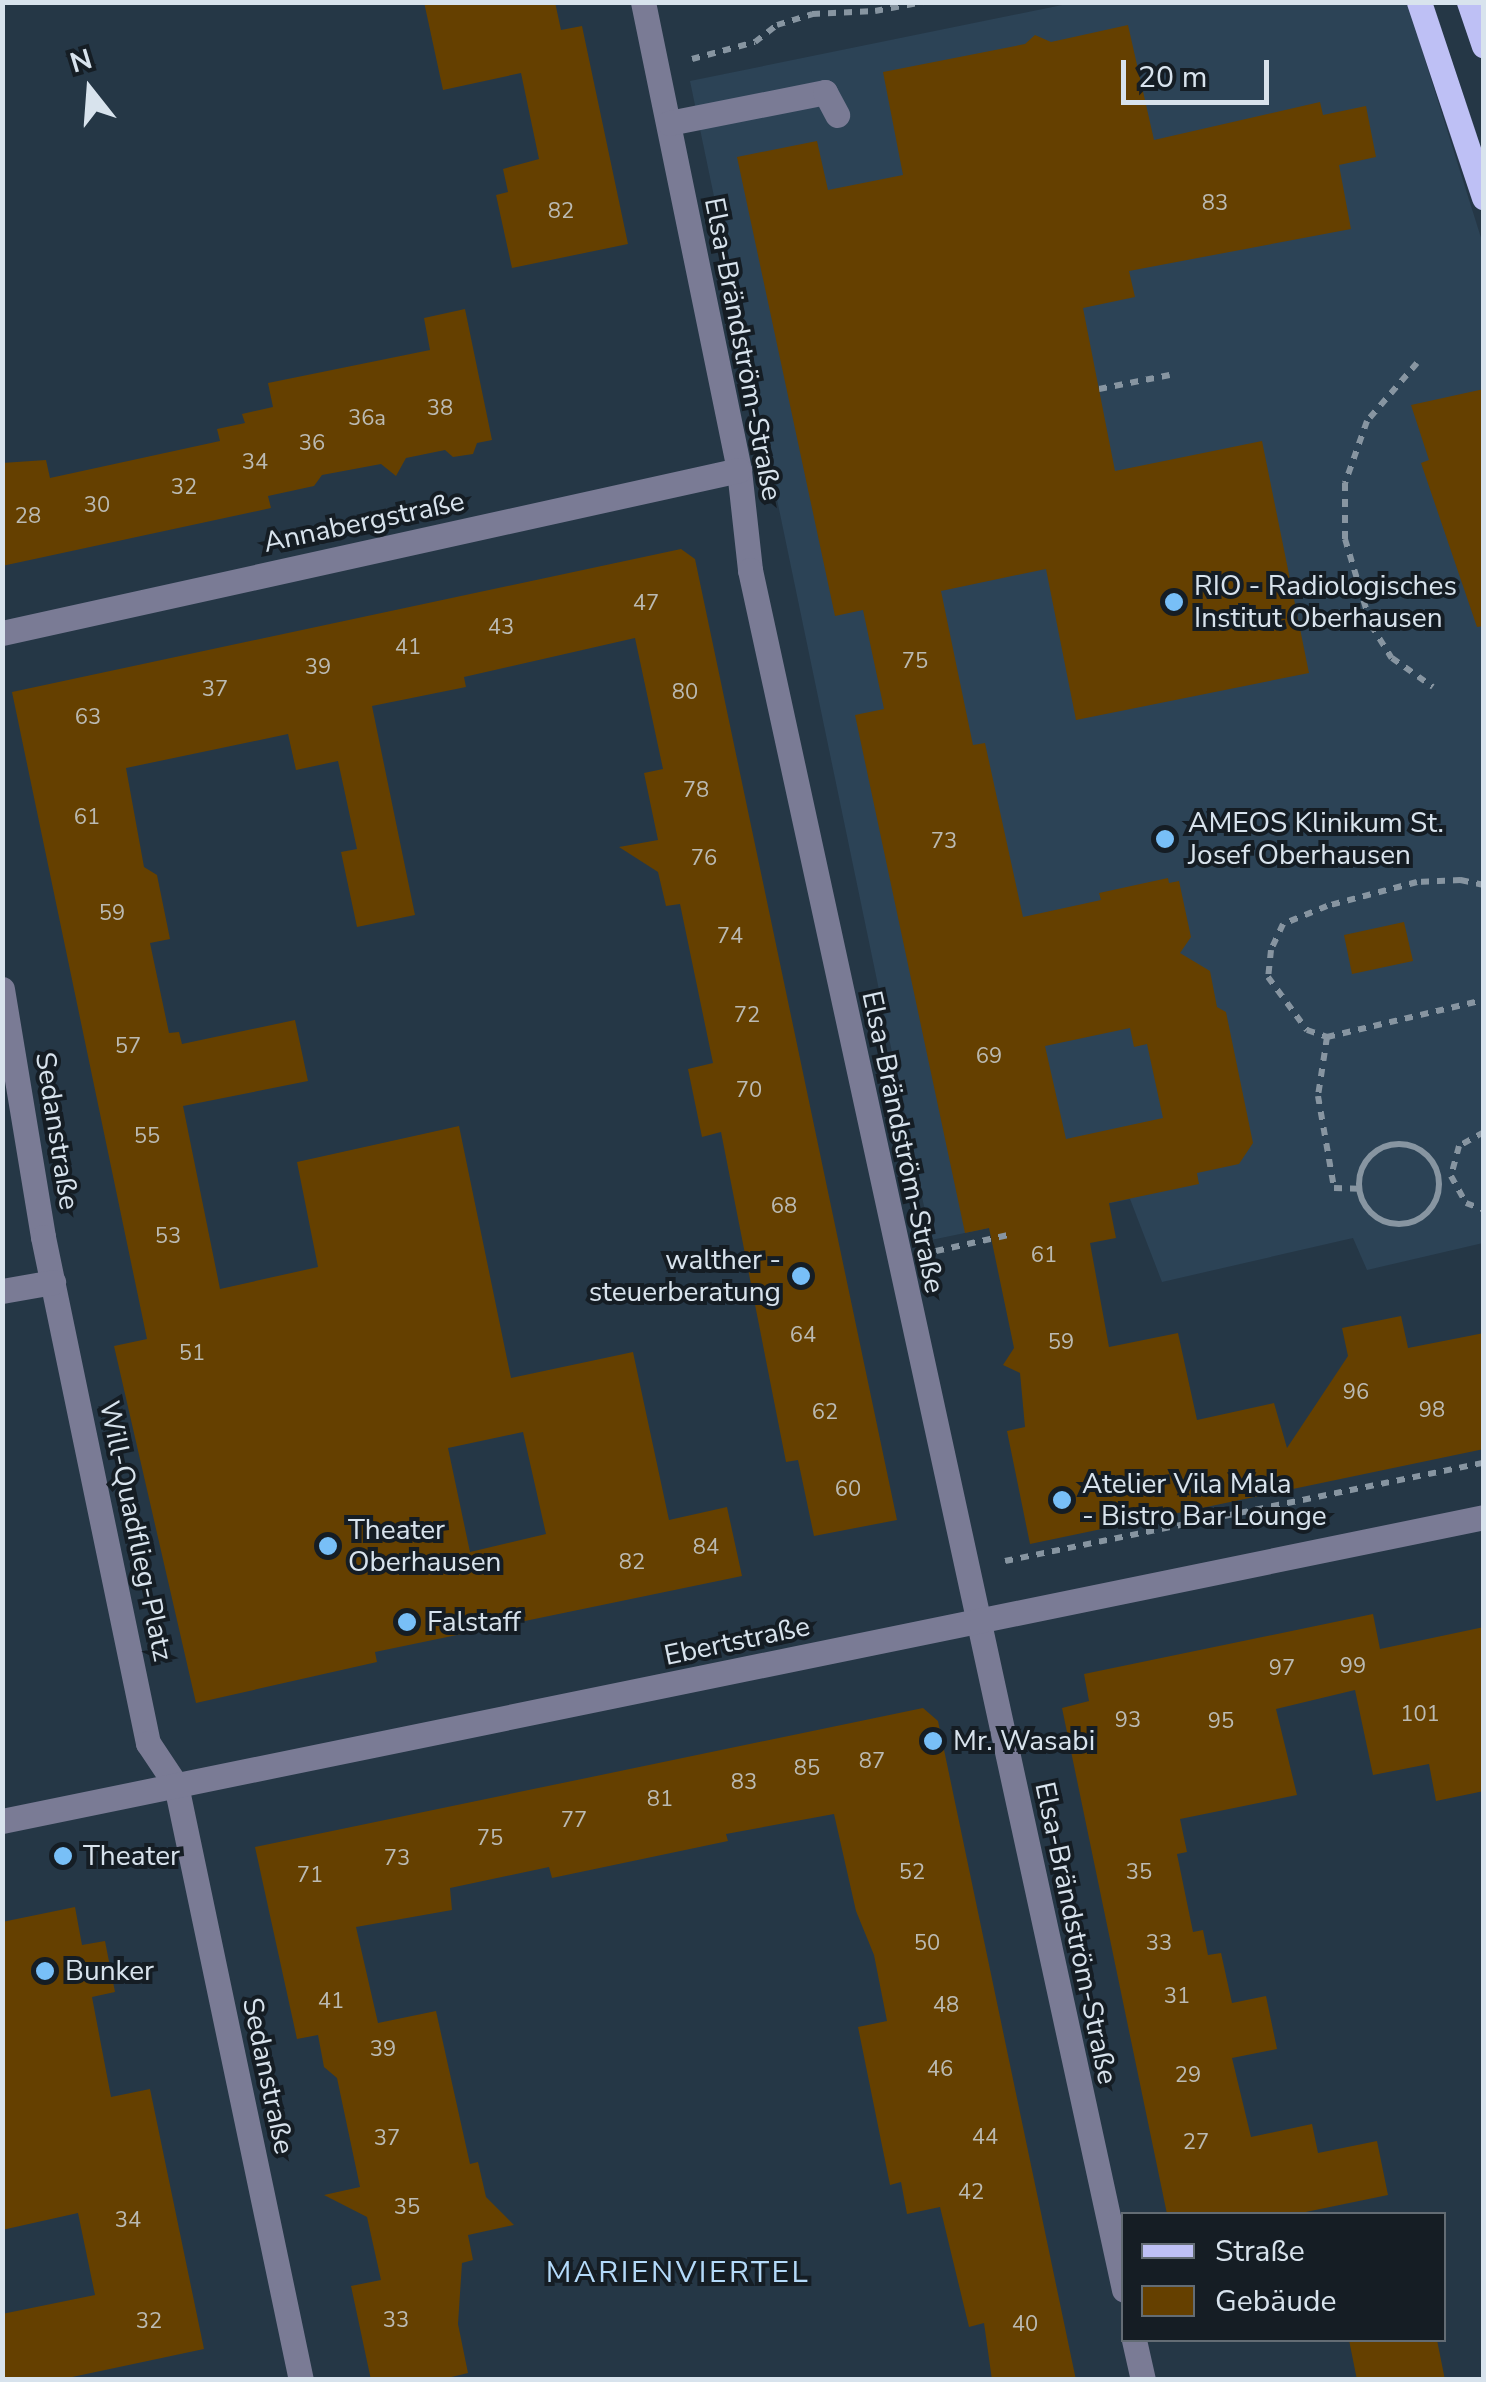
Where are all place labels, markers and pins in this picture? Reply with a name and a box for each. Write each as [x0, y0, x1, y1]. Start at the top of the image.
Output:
place label: RIO - Radiologisches Institut Oberhausen [1194, 569, 1457, 635]
marker: RIO - Radiologisches Institut Oberhausen [1163, 591, 1185, 613]
place label: AMEOS Klinikum St. Josef Oberhausen [1188, 806, 1444, 872]
marker: AMEOS Klinikum St. Josef Oberhausen [1152, 826, 1178, 852]
place label: walther - steuerberatung [589, 1243, 781, 1309]
marker: walther - steuerberatung [790, 1265, 812, 1287]
place label: Atelier Vila Mala - Bistro Bar Lounge [1082, 1467, 1327, 1533]
marker: Atelier Vila Mala - Bistro Bar Lounge [1051, 1489, 1073, 1511]
place label: Theater Oberhausen [348, 1513, 501, 1579]
marker: Theater Oberhausen [317, 1535, 339, 1557]
place label: Falstaff [427, 1605, 521, 1639]
marker: Falstaff [396, 1611, 418, 1633]
place label: Mr. Wasabi [953, 1724, 1095, 1758]
marker: Mr. Wasabi [922, 1730, 944, 1752]
place label: Theater [83, 1839, 180, 1873]
marker: Theater [52, 1845, 74, 1867]
place label: Bunker [65, 1954, 154, 1988]
marker: Bunker [34, 1960, 56, 1982]

